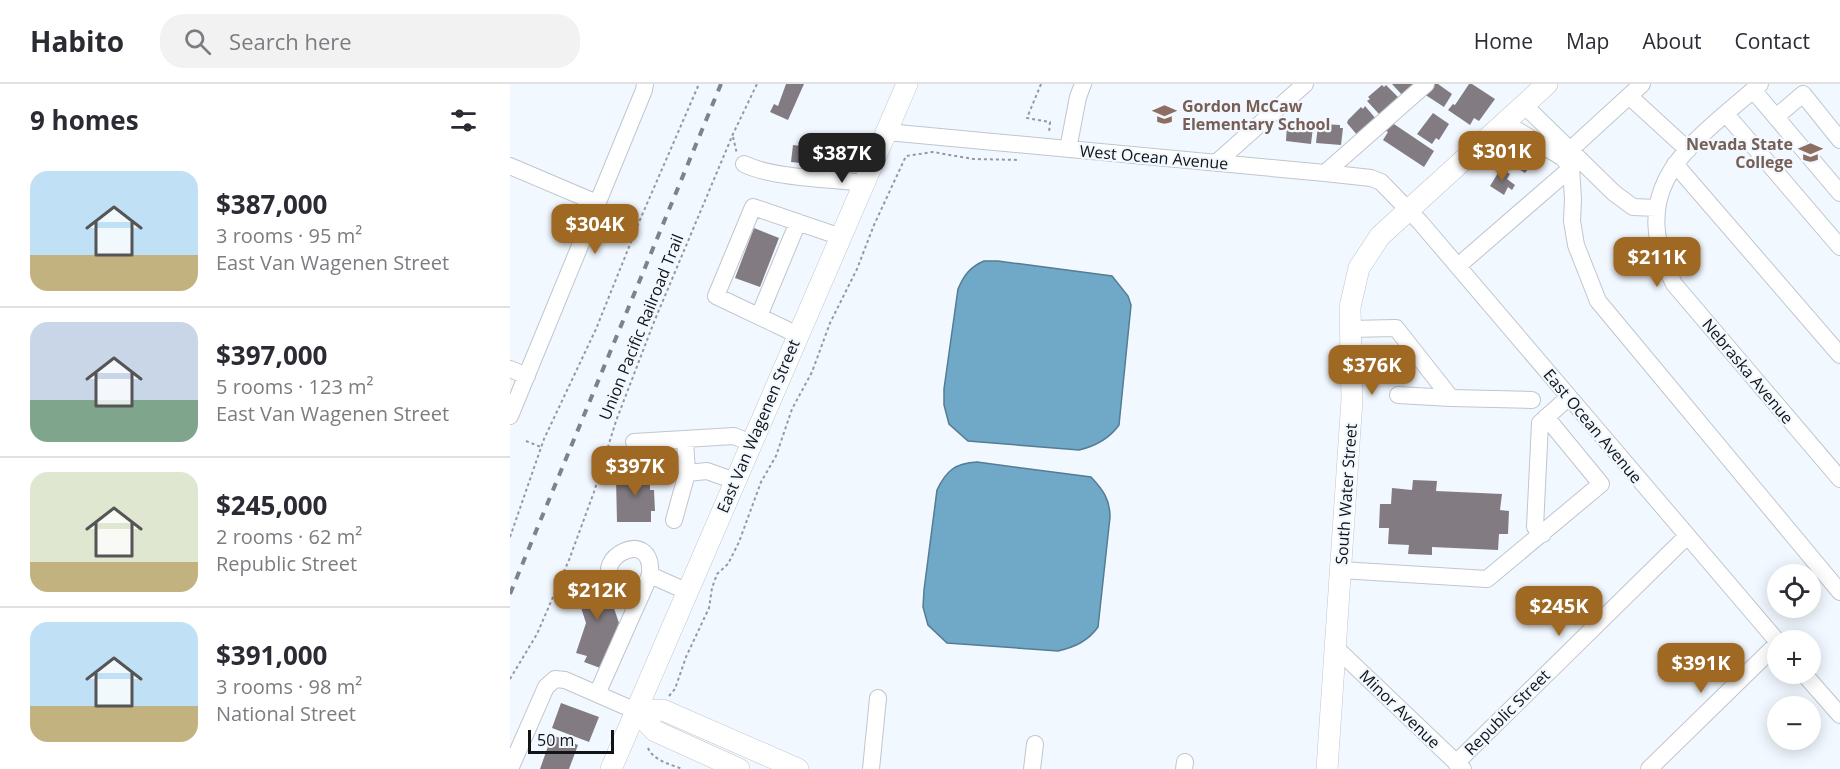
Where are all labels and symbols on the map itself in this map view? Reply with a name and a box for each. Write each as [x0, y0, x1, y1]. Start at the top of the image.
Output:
place label: Gordon McCaw Elementary School [1182, 95, 1330, 135]
school or university icon: Gordon McCaw Elementary School [1151, 102, 1177, 128]
pin: $301K [1460, 131, 1544, 182]
pin: $387K [800, 133, 884, 184]
place label: Nevada State College [1686, 133, 1793, 173]
street label: West Ocean Avenue [1079, 140, 1229, 174]
school or university icon: Nevada State College [1798, 140, 1824, 166]
pin: $304K [553, 204, 637, 255]
street label: Union Pacific Railroad Trail [594, 231, 688, 423]
pin: $211K [1615, 237, 1699, 288]
street label: Nebraska Avenue [1697, 314, 1799, 428]
street label: East Van Wagenen Street [711, 336, 805, 516]
pin: $376K [1330, 345, 1414, 396]
street label: East Ocean Avenue [1539, 364, 1647, 488]
street label: South Water Street [1330, 422, 1362, 565]
pin: $397K [593, 446, 677, 497]
pin: $212K [555, 570, 639, 621]
pin: $245K [1517, 586, 1601, 637]
pin: $391K [1659, 643, 1743, 694]
street label: Republic Street [1459, 664, 1555, 760]
street label: Minor Avenue [1355, 665, 1445, 753]
scale bar [528, 727, 614, 754]

